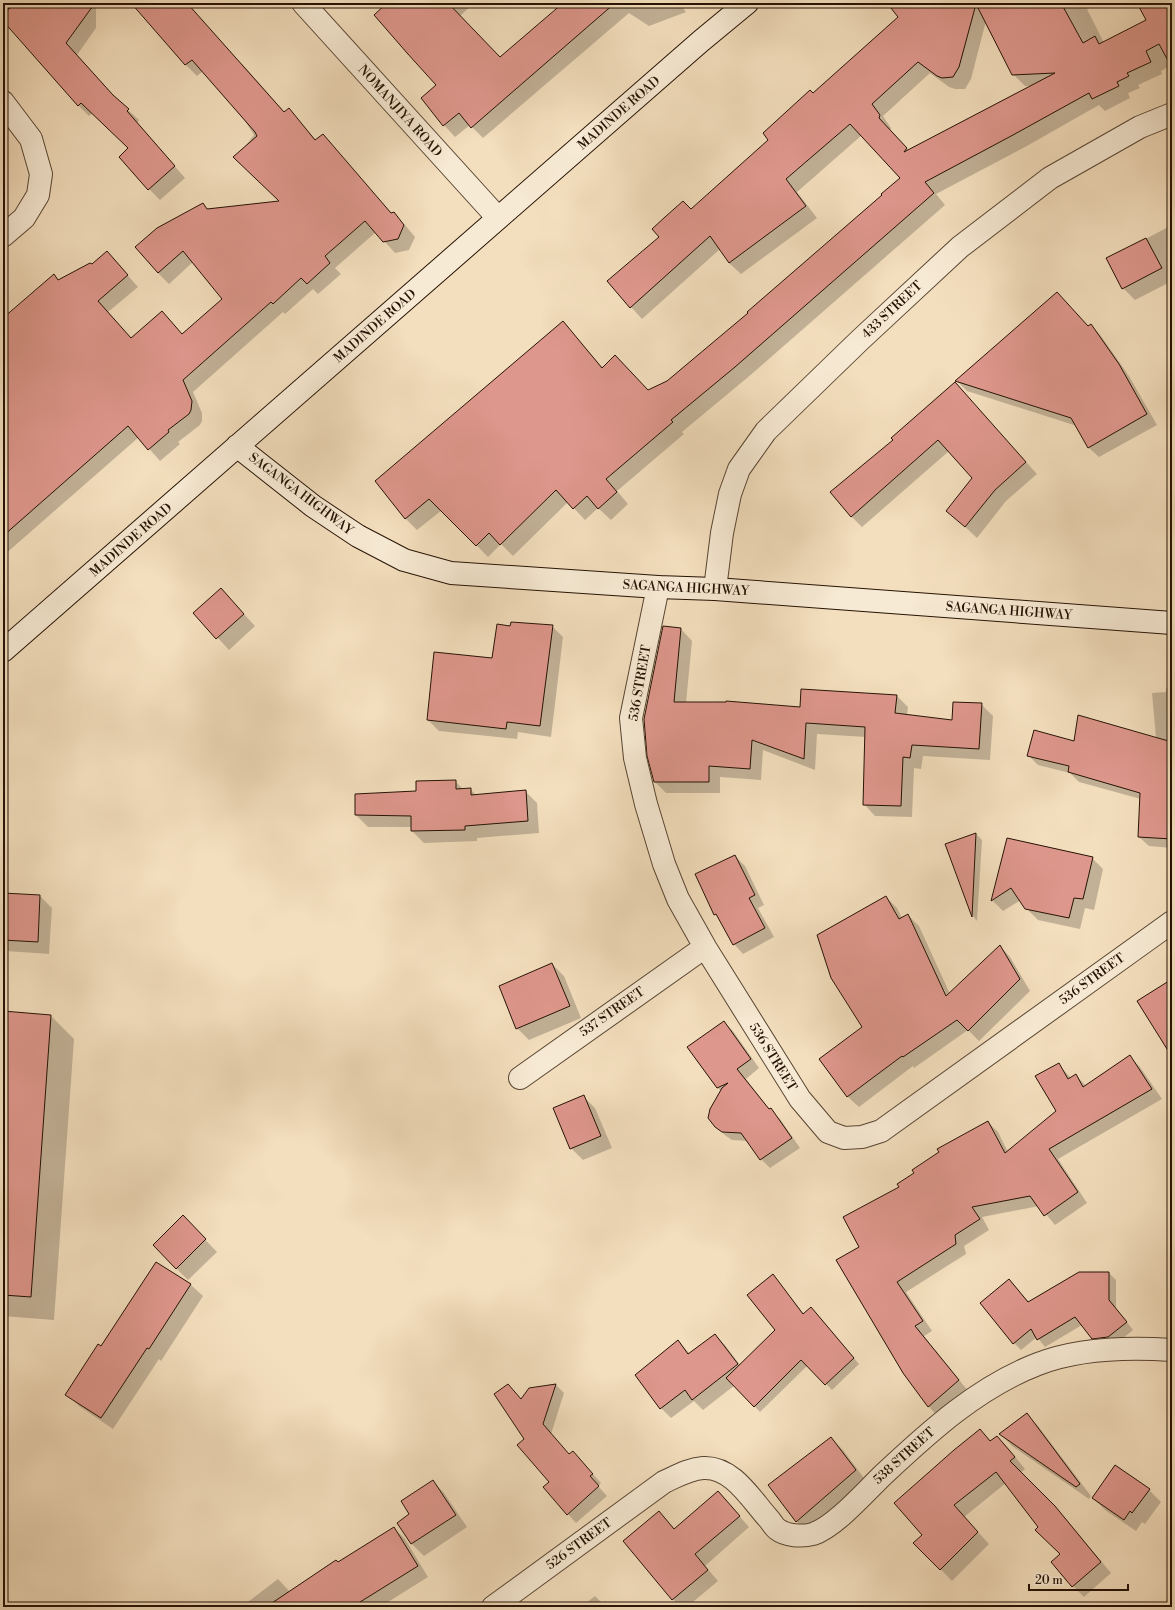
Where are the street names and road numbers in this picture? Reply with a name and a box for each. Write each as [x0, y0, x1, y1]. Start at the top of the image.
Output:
street label: NOMANJIYA ROAD [355, 62, 445, 160]
street label: MADINDE ROAD [574, 73, 664, 153]
street label: 433 STREET [858, 278, 926, 342]
street label: MADINDE ROAD [330, 286, 420, 366]
street label: SAGANGA HIGHWAY [246, 449, 358, 539]
street label: MADINDE ROAD [86, 500, 176, 580]
street label: SAGANGA HIGHWAY [622, 577, 751, 599]
street label: SAGANGA HIGHWAY [945, 599, 1074, 623]
street label: 536 STREET [625, 644, 655, 722]
street label: 536 STREET [1056, 950, 1128, 1008]
street label: 537 STREET [576, 984, 648, 1040]
street label: 536 STREET [746, 1020, 800, 1094]
street label: 538 STREET [870, 1424, 938, 1488]
street label: 526 STREET [543, 1515, 615, 1573]

